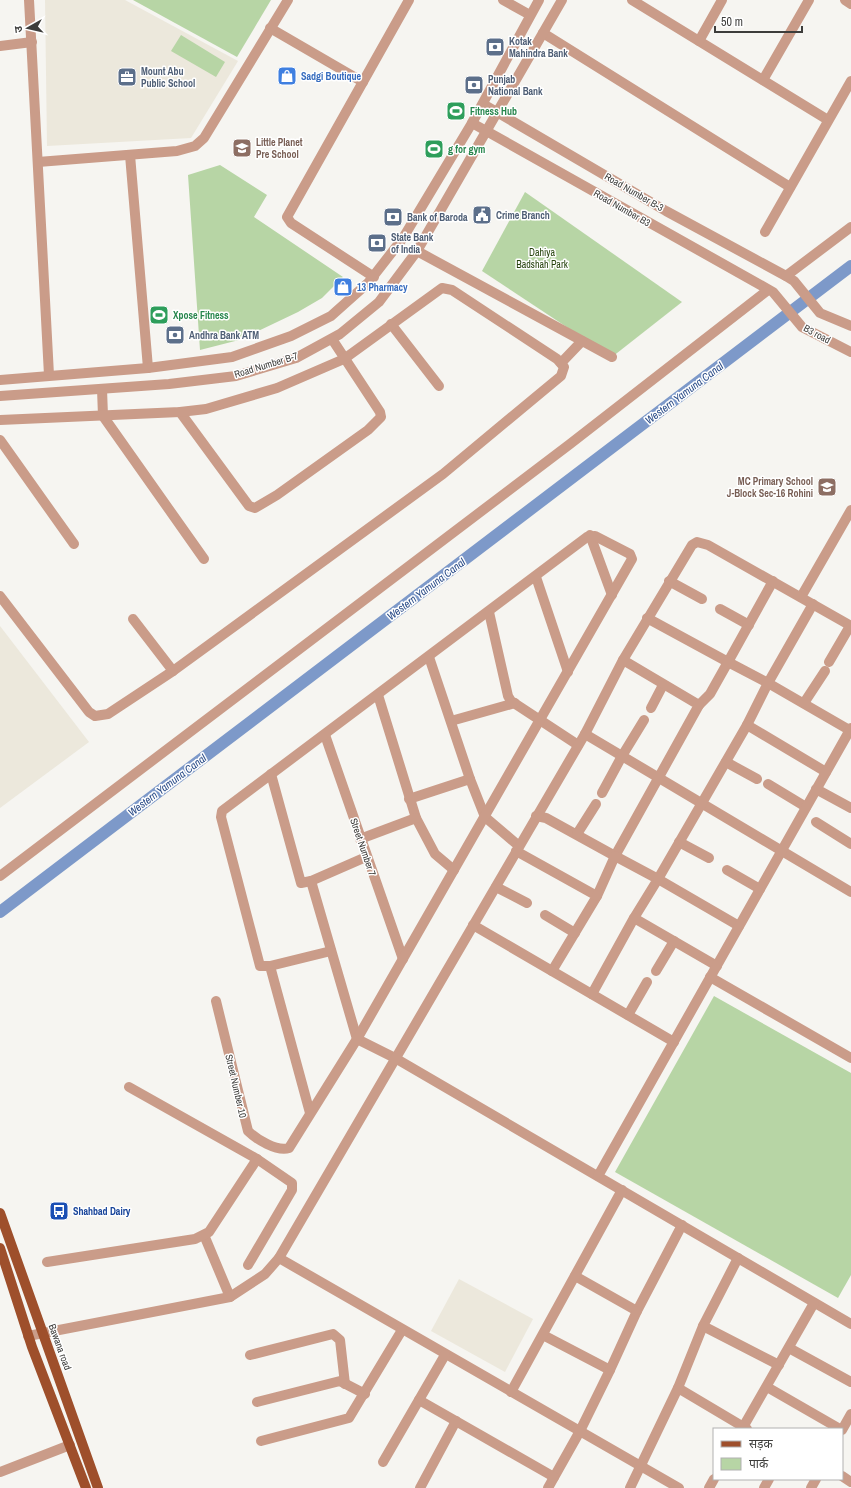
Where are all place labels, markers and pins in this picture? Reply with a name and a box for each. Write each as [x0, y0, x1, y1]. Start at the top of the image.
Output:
place label: Kotak Mahindra Bank [509, 35, 568, 60]
bank icon: Kotak Mahindra Bank [484, 36, 506, 58]
place label: Mount Abu Public School [141, 65, 195, 90]
shop icon: Sadgi Boutique [276, 65, 298, 87]
office icon: Mount Abu Public School [116, 66, 138, 88]
place label: Sadgi Boutique [301, 70, 362, 83]
place label: Punjab National Bank [488, 73, 543, 98]
bank icon: Punjab National Bank [463, 74, 485, 96]
sports icon: Fitness Hub [445, 100, 467, 122]
place label: Fitness Hub [470, 105, 517, 118]
place label: Little Planet Pre School [256, 136, 303, 161]
school or university icon: Little Planet Pre School [231, 137, 253, 159]
sports icon: g for gym [423, 138, 445, 160]
place label: g for gym [448, 143, 485, 156]
public building icon: Crime Branch [471, 204, 493, 226]
bank icon: Bank of Baroda [382, 206, 404, 228]
place label: Crime Branch [496, 209, 550, 222]
place label: Bank of Baroda [407, 211, 468, 224]
place label: State Bank of India [391, 231, 434, 256]
bank icon: State Bank of India [366, 232, 388, 254]
shop icon: 13 Pharmacy [332, 276, 354, 298]
place label: 13 Pharmacy [357, 281, 408, 294]
sports icon: Xpose Fitness [148, 304, 170, 326]
place label: Xpose Fitness [173, 309, 229, 322]
bank icon: Andhra Bank ATM [164, 324, 186, 346]
place label: Andhra Bank ATM [189, 329, 259, 342]
place label: MC Primary School J-Block Sec-16 Rohini [727, 475, 813, 500]
school or university icon: MC Primary School J-Block Sec-16 Rohini [816, 476, 838, 498]
bus stop icon: Shahbad Dairy [48, 1200, 70, 1222]
place label: Shahbad Dairy [73, 1205, 131, 1218]

